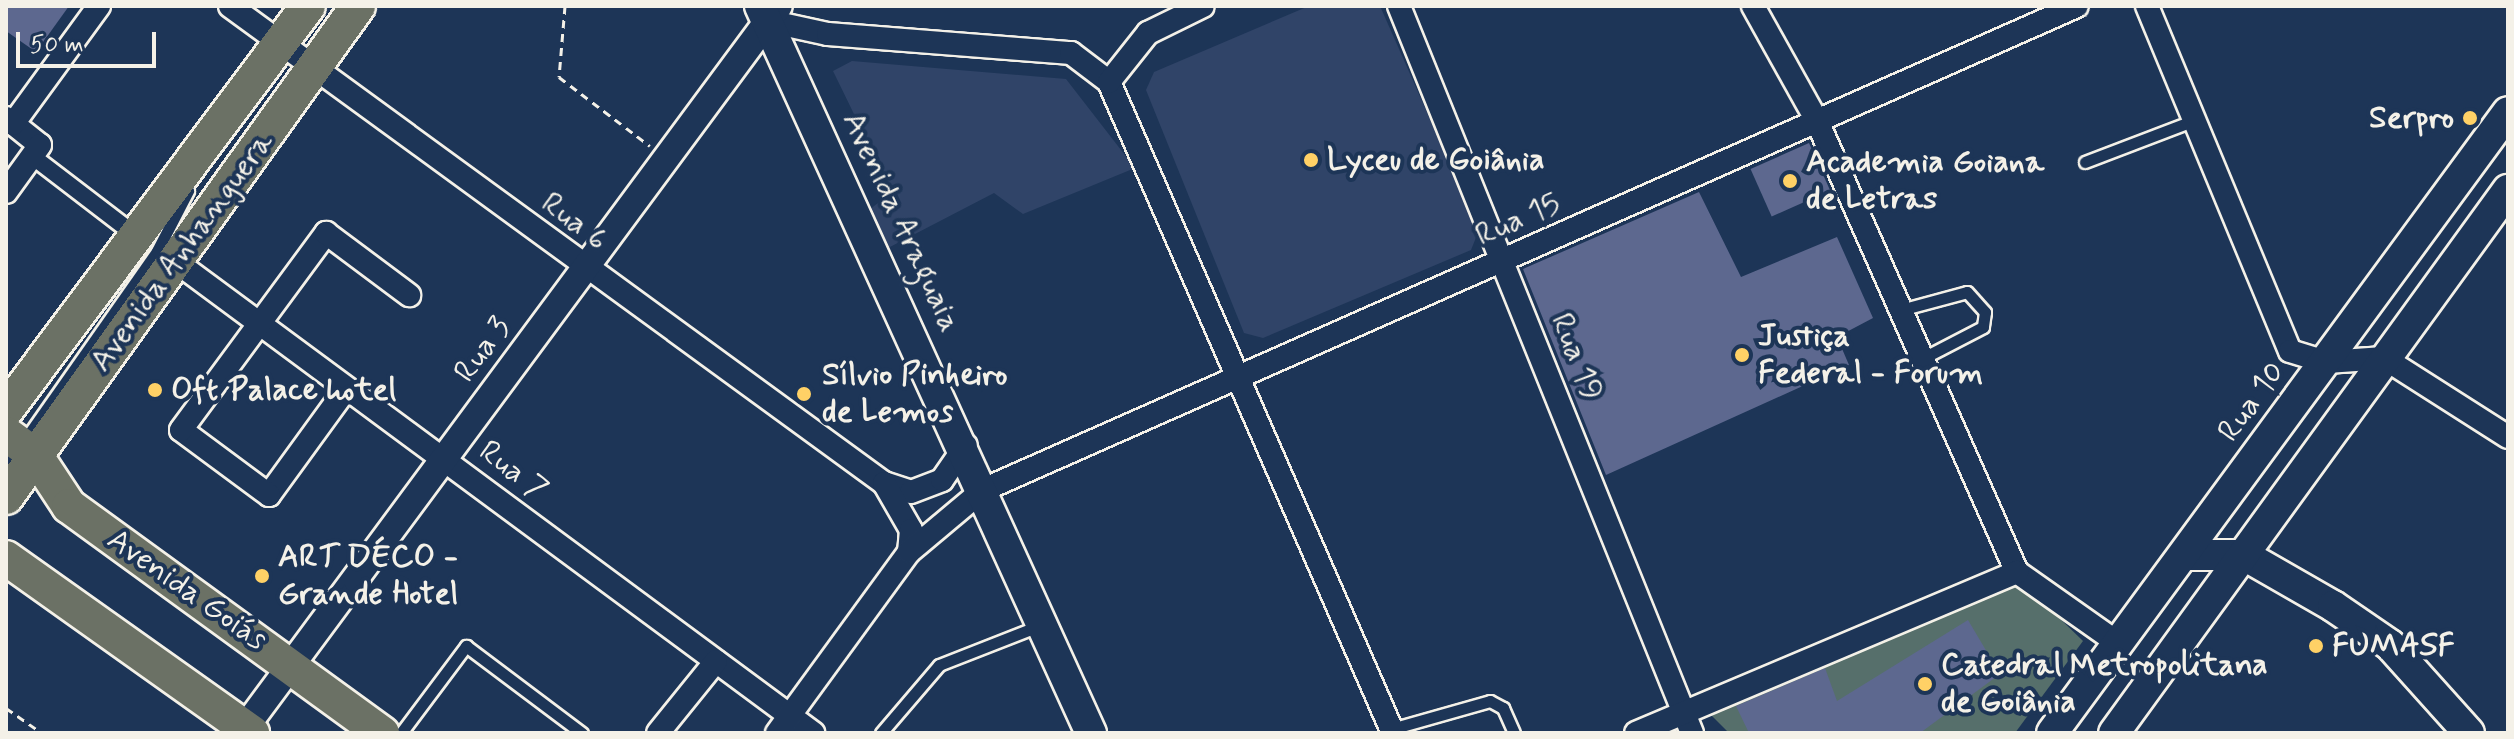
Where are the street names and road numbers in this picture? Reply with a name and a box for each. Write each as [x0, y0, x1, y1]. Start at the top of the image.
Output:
street label: Avenida Araguaia [833, 104, 969, 340]
street label: Avenida Anhanguera [83, 125, 281, 379]
street label: Rua 6 [533, 184, 615, 260]
street label: Rua 15 [1470, 184, 1566, 256]
street label: Rua 19 [1541, 308, 1611, 406]
street label: Rua 3 [446, 310, 520, 390]
street label: Rua 10 [2210, 354, 2294, 450]
street label: Rua 7 [471, 433, 555, 509]
street label: Avenida Goiás [99, 520, 275, 660]

